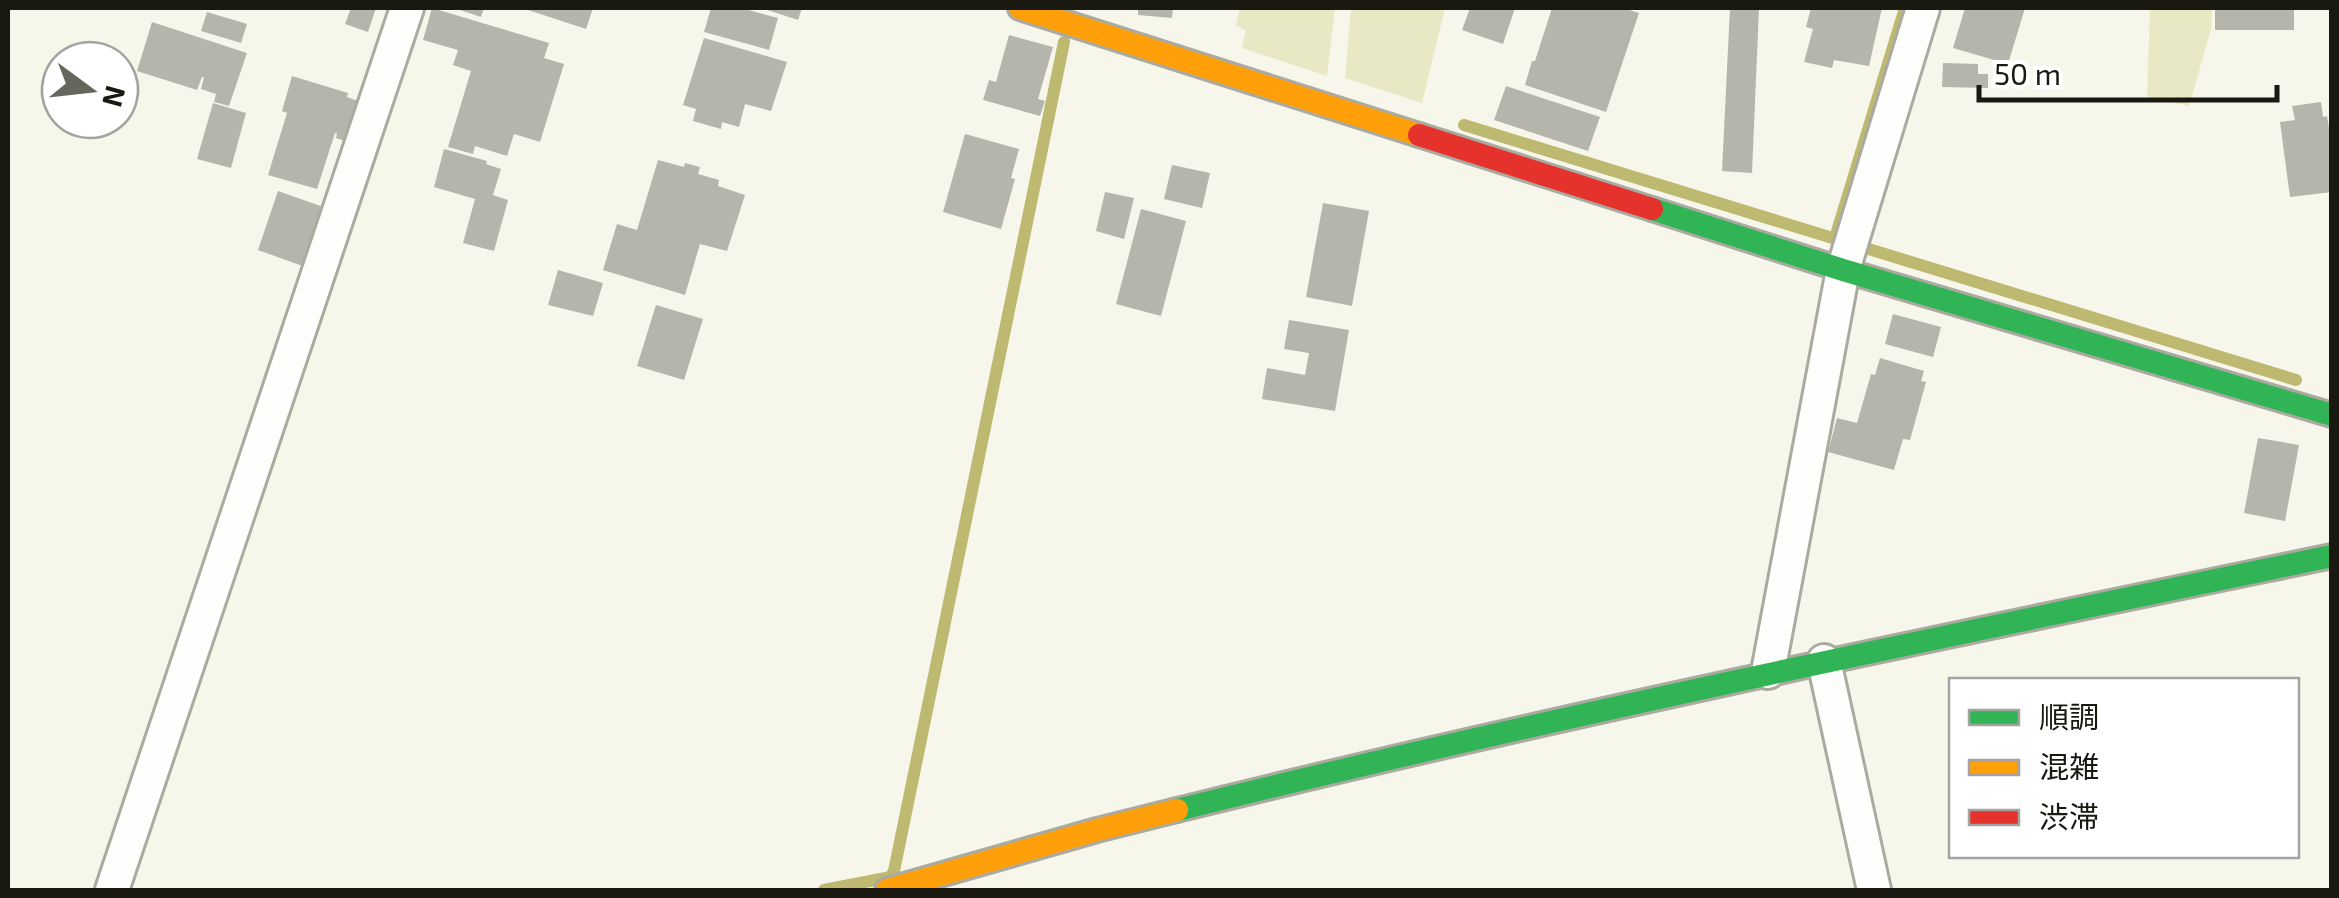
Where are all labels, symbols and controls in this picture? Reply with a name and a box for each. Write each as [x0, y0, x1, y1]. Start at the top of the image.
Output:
north arrow [40, 40, 140, 140]
scale bar [1979, 40, 2276, 102]
text: 50 m [1994, 55, 2061, 91]
text: N [96, 83, 134, 111]
legend [1949, 678, 2299, 858]
text: 順調 [2039, 698, 2099, 734]
text: 混雑 [2039, 748, 2099, 784]
text: 渋滞 [2039, 798, 2099, 834]

